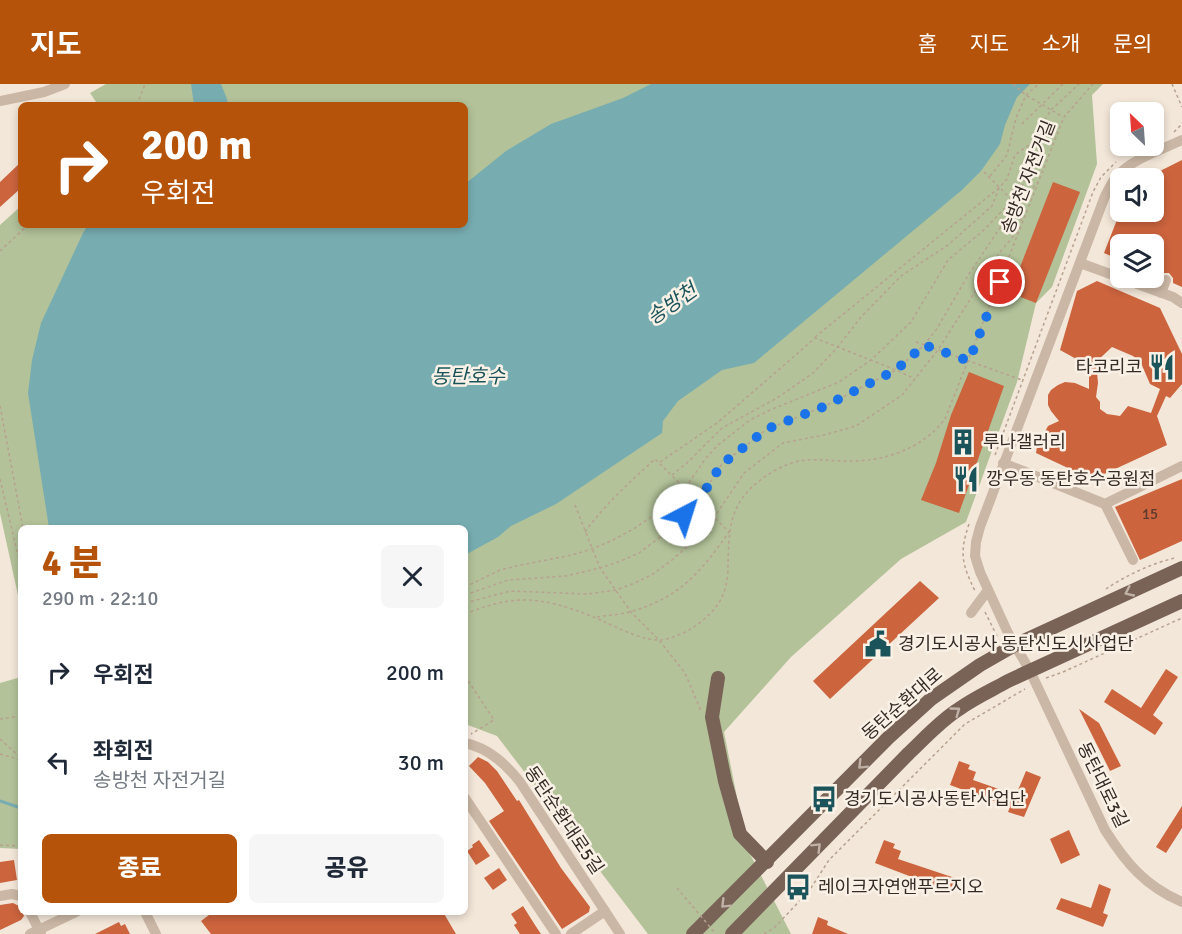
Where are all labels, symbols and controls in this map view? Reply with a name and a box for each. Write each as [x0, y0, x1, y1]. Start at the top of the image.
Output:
text: 지도 [30, 28, 82, 62]
text: 홈 [918, 31, 937, 57]
text: 지도 [970, 31, 1009, 57]
text: 소개 [1042, 31, 1080, 57]
text: 문의 [1113, 31, 1152, 57]
north arrow [1110, 102, 1164, 156]
map controls [1110, 102, 1164, 288]
street label: 송방천 자전거길 [996, 117, 1060, 237]
text: 200 m [141, 120, 252, 171]
icon: right [42, 126, 120, 204]
button: sound [1110, 168, 1164, 222]
text: 우회전 [141, 177, 216, 210]
button: layers [1110, 234, 1164, 288]
pin [974, 256, 1025, 307]
icon: arrive [983, 265, 1016, 298]
water label: 송방천 [642, 276, 704, 330]
restaurant icon: 타코리코 [1147, 352, 1177, 382]
place label: 타코리코 [1076, 356, 1142, 378]
water label: 동탄호수 [431, 364, 505, 389]
building icon: 루나갤러리 [948, 427, 978, 457]
place label: 루나갤러리 [983, 431, 1066, 453]
restaurant icon: 깡우동 동탄호수공원점 [951, 464, 981, 494]
place label: 깡우동 동탄호수공원점 [986, 468, 1156, 490]
position arrow [652, 483, 716, 547]
house number: 15 [1142, 505, 1158, 523]
text: 4 분 [42, 541, 102, 586]
button: close [381, 545, 444, 608]
one-way arrow [1124, 585, 1135, 597]
text: 290 m · 22:10 [42, 586, 158, 611]
public building icon: 경기도시공사 동탄신도시사업단 [863, 629, 893, 659]
place label: 경기도시공사 동탄신도시사업단 [898, 633, 1134, 655]
icon: right [42, 656, 75, 689]
text: 200 m [386, 659, 444, 686]
text: 우회전 [93, 661, 154, 688]
street label: 동탄순환대로 [857, 663, 947, 745]
one-way arrow [950, 707, 961, 718]
text: 좌회전 [93, 737, 154, 764]
street label: 동탄대로3길 [1073, 739, 1133, 831]
icon: left [42, 746, 75, 779]
text: 30 m [398, 749, 444, 776]
one-way arrow [858, 757, 869, 768]
street label: 동탄순환대로5길 [520, 762, 608, 878]
text: 송방천 자전거길 [93, 768, 226, 793]
bus stop icon: 경기도시공사동탄사업단 [809, 784, 839, 814]
place label: 경기도시공사동탄사업단 [844, 788, 1026, 810]
button: 종료 [42, 834, 237, 903]
button: 공유 [249, 834, 444, 903]
one-way arrow [810, 844, 821, 855]
bus stop icon: 레이크자연앤푸르지오 [783, 872, 813, 902]
place label: 레이크자연앤푸르지오 [818, 876, 984, 898]
one-way arrow [721, 897, 732, 907]

